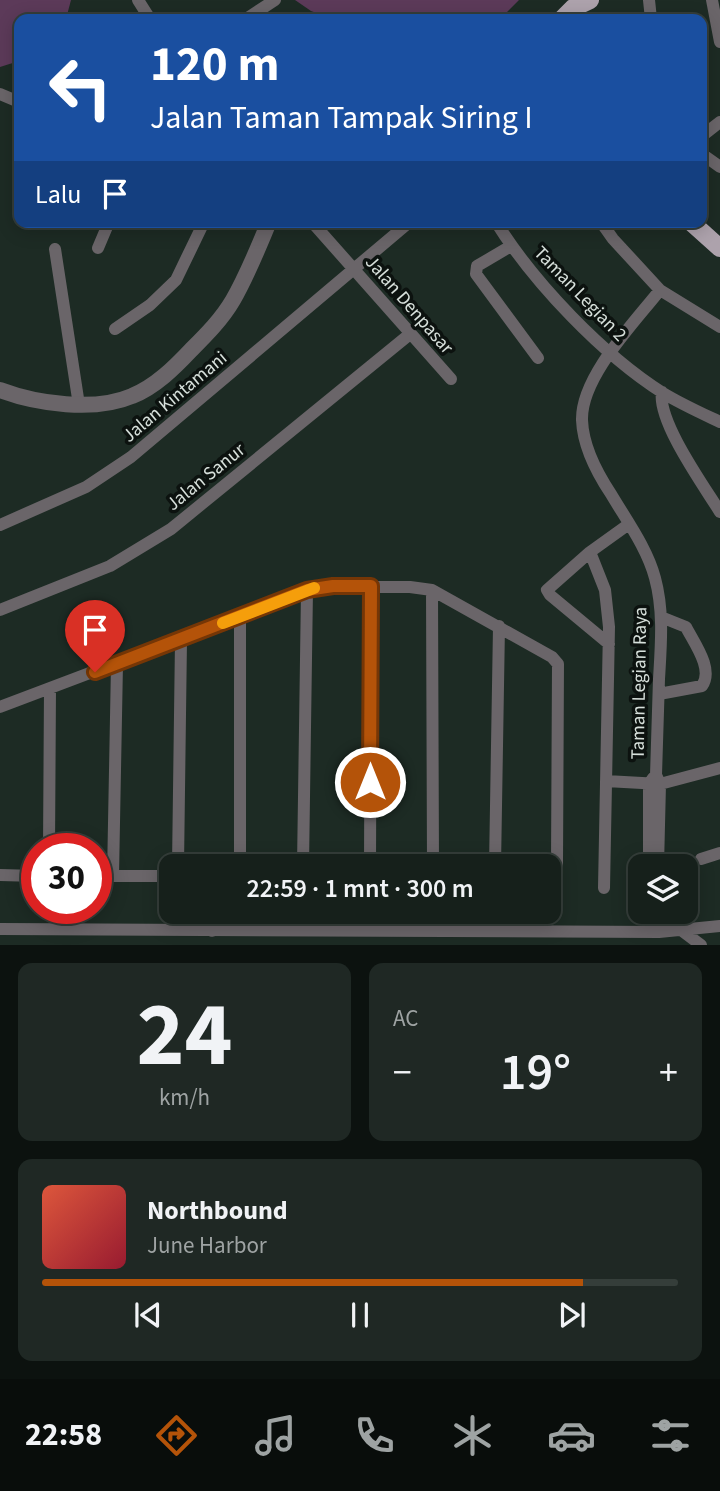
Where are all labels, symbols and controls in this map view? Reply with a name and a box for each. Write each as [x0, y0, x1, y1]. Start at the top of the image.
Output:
text: 120 m [150, 30, 279, 100]
icon: left [35, 42, 126, 133]
text: Jalan Taman Tampak Siring I [150, 95, 533, 141]
icon: arrive [96, 175, 134, 213]
text: Lalu [35, 176, 82, 213]
street label: Taman Legian 2 [527, 240, 633, 348]
street label: Jalan Denpasar [358, 250, 460, 360]
street label: Jalan Kintamani [117, 345, 233, 449]
street label: Jalan Sanur [161, 437, 251, 517]
pin [65, 600, 125, 672]
street label: Taman Legian Raya [625, 607, 654, 760]
icon: arrive [76, 611, 114, 649]
position arrow [333, 745, 407, 819]
speed limit sign: 30 [21, 833, 112, 924]
map controls [628, 854, 698, 924]
button: layers [628, 854, 698, 924]
text: 22:59 · 1 mnt · 300 m [246, 870, 474, 907]
text: 24 [136, 971, 233, 1100]
text: AC [393, 1002, 418, 1035]
text: 19° [500, 1036, 571, 1110]
text: − [393, 1046, 412, 1100]
text: + [659, 1046, 678, 1100]
text: km/h [159, 1081, 210, 1114]
text: Northbound [147, 1192, 288, 1229]
text: June Harbor [147, 1229, 267, 1262]
icon: previous [129, 1296, 167, 1334]
icon: pause [341, 1296, 379, 1334]
icon: next [553, 1296, 591, 1334]
icon: directions [152, 1411, 201, 1460]
icon: music [251, 1411, 300, 1460]
icon: phone [350, 1411, 399, 1460]
icon: climate [448, 1411, 497, 1460]
icon: car [547, 1411, 596, 1460]
icon: filters [646, 1411, 695, 1460]
text: 22:58 [25, 1412, 102, 1458]

